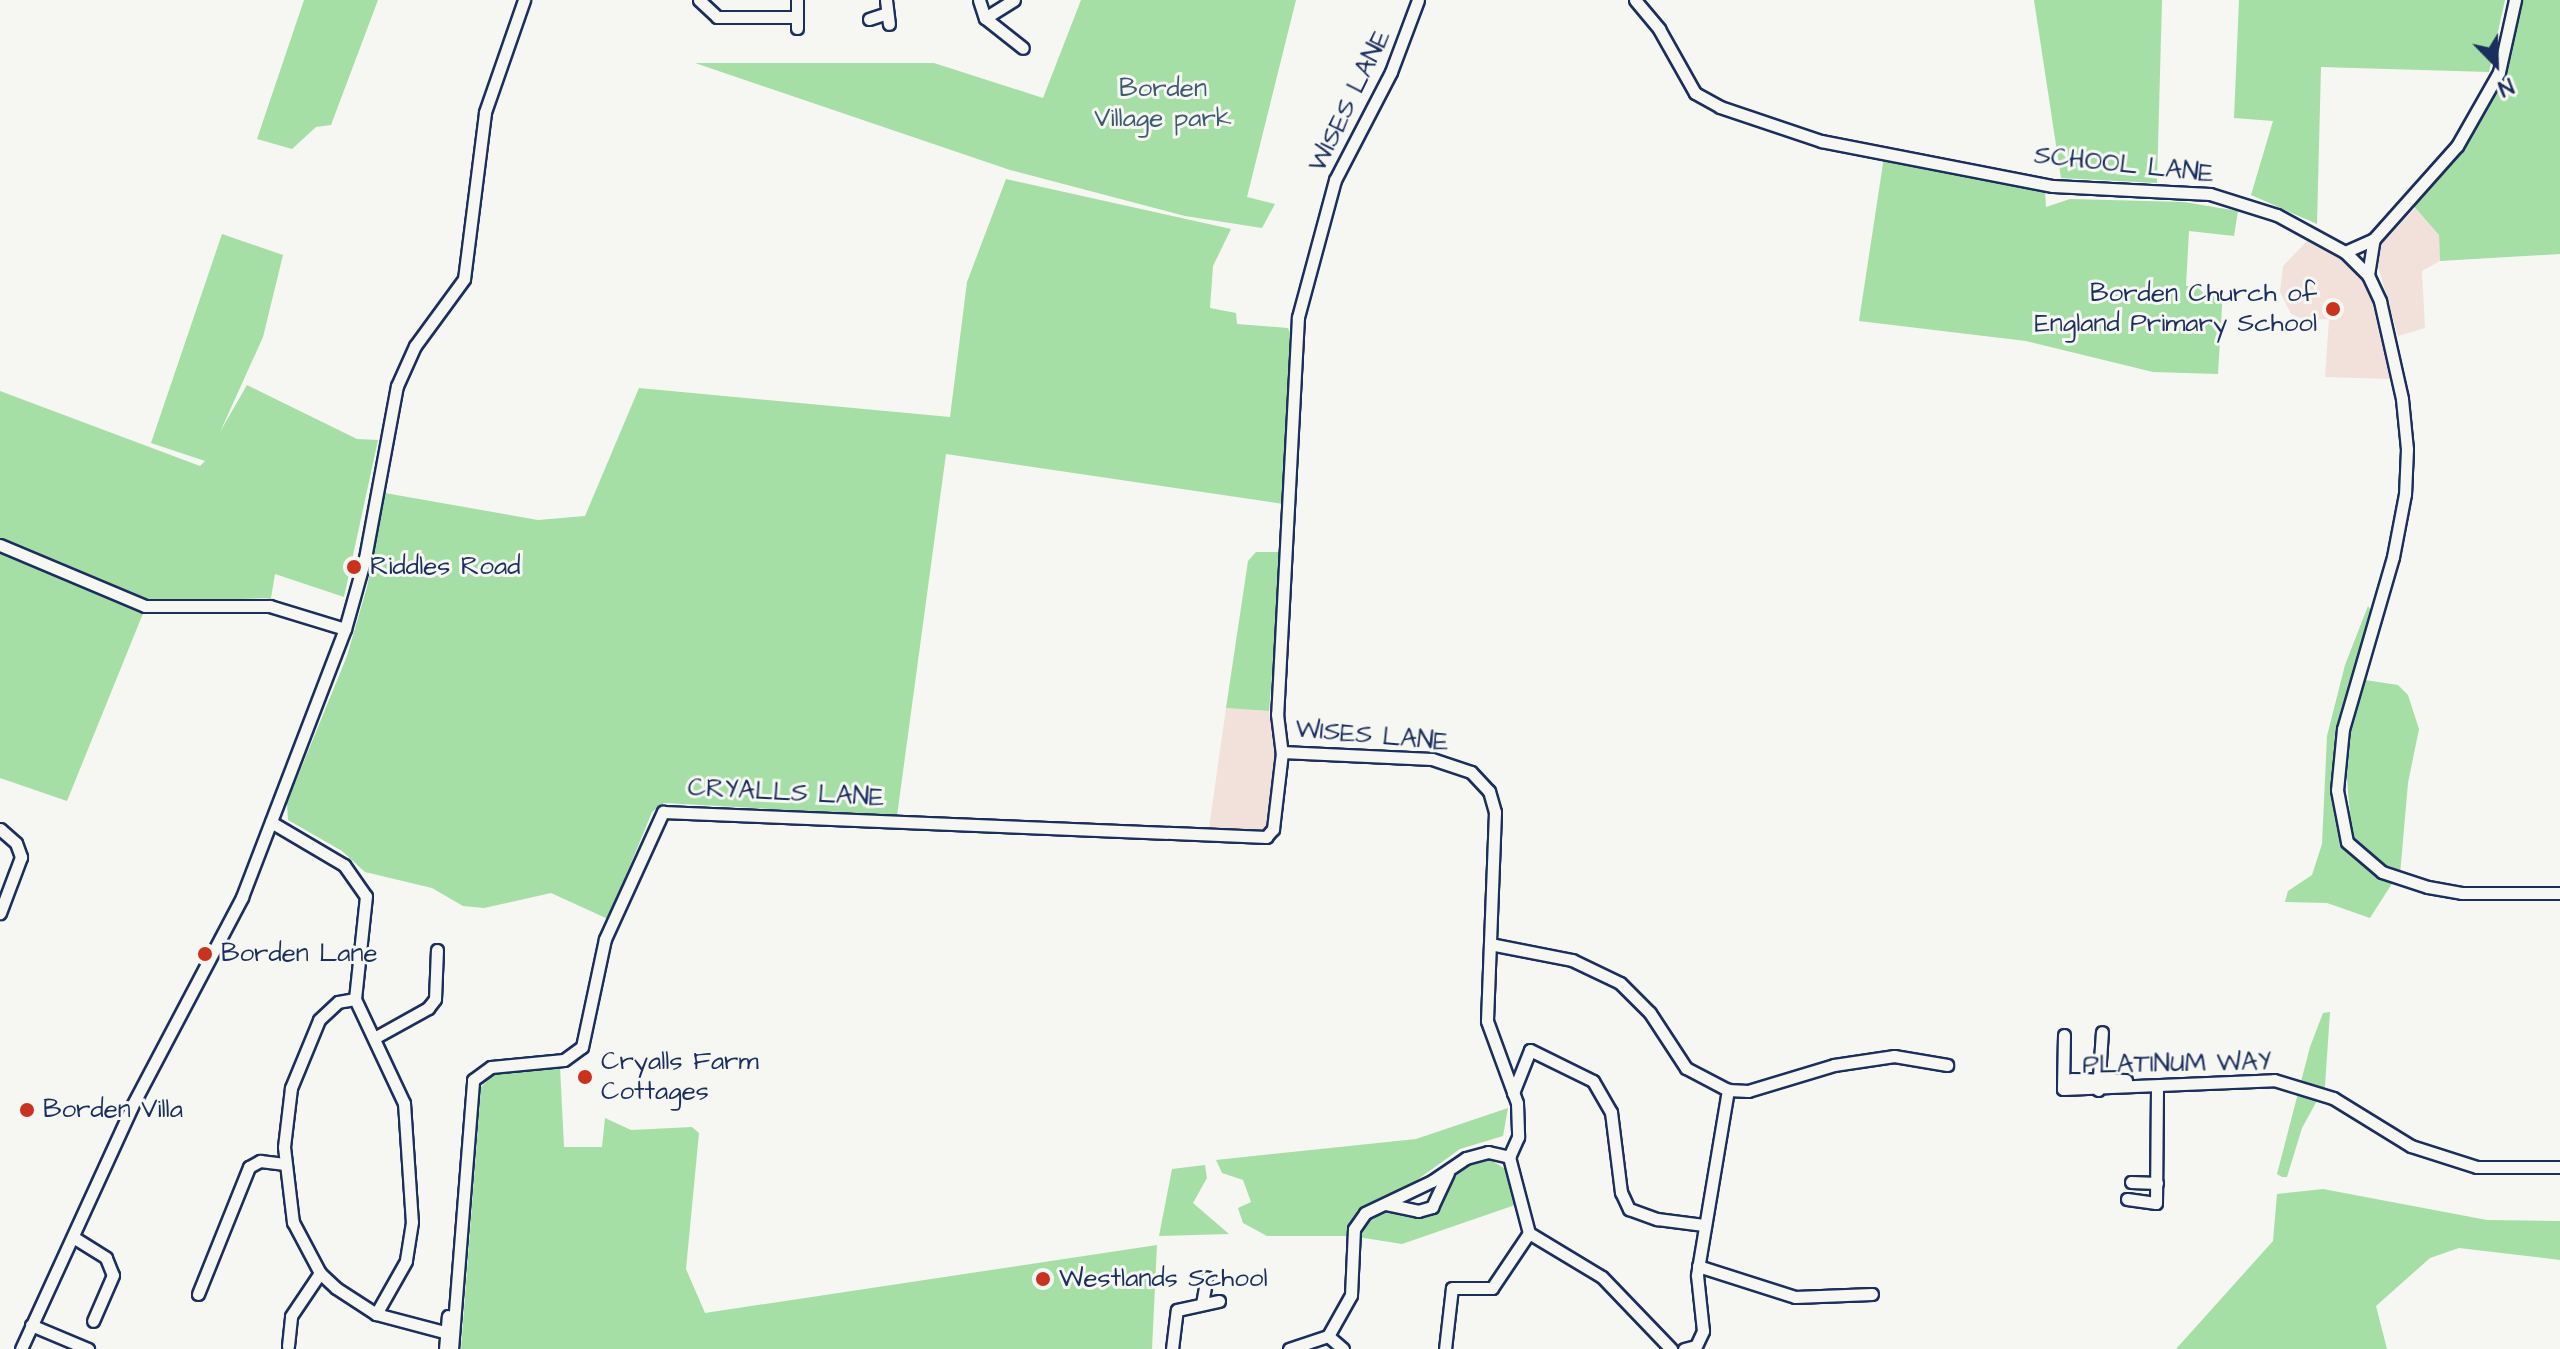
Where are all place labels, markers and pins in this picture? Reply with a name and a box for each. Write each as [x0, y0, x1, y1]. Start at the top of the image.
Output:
place label: Borden Church of England Primary School [2034, 278, 2317, 340]
marker: Borden Church of England Primary School [2324, 300, 2342, 318]
place label: Riddles Road [370, 551, 520, 583]
marker: Riddles Road [345, 558, 363, 576]
place label: Borden Lane [221, 938, 378, 970]
marker: Borden Lane [196, 945, 214, 963]
place label: Cryalls Farm Cottages [601, 1046, 759, 1108]
marker: Cryalls Farm Cottages [576, 1068, 594, 1086]
place label: Borden Villa [43, 1094, 183, 1126]
marker: Borden Villa [18, 1101, 36, 1119]
place label: Westlands School [1059, 1263, 1268, 1295]
marker: Westlands School [1034, 1270, 1052, 1288]

